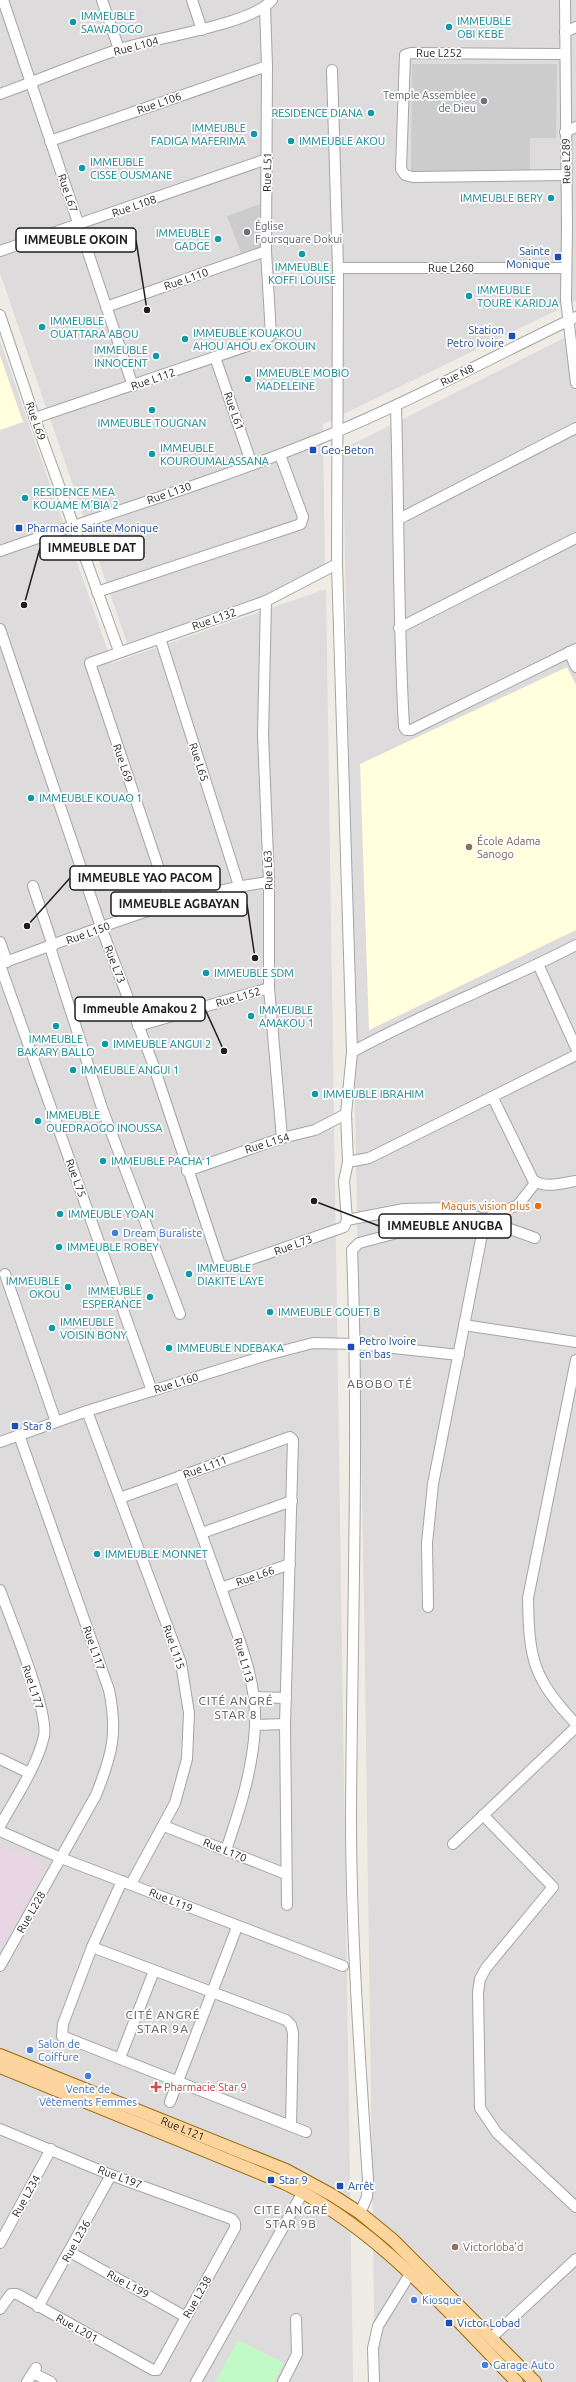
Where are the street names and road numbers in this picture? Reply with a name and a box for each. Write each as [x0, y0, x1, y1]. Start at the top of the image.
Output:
street label: Rue L104 [112, 34, 160, 58]
street label: Rue L252 [416, 47, 462, 59]
street label: Rue L106 [135, 90, 183, 116]
street label: Rue L289 [560, 138, 572, 184]
street label: Rue L51 [261, 152, 273, 192]
street label: Rue L67 [56, 172, 80, 214]
street label: Rue L108 [110, 193, 158, 219]
street label: Rue L260 [428, 262, 474, 274]
street label: Rue L110 [162, 266, 210, 292]
street label: Rue N8 [438, 362, 476, 388]
street label: Rue L112 [129, 366, 177, 392]
street label: Rue L61 [222, 390, 246, 432]
street label: Rue L69 [24, 400, 48, 442]
street label: Rue L130 [145, 480, 193, 506]
street label: Rue L132 [190, 606, 238, 632]
street label: Rue L65 [187, 741, 211, 783]
street label: Rue L69 [111, 742, 135, 784]
street label: Rue L63 [261, 850, 275, 890]
street label: Rue L150 [64, 920, 112, 946]
street label: Rue L73 [102, 943, 128, 985]
street label: Rue L152 [214, 985, 262, 1009]
street label: Rue L154 [243, 1131, 291, 1155]
street label: Rue L75 [64, 1157, 88, 1199]
street label: Rue L73 [272, 1233, 314, 1257]
street label: Rue L160 [152, 1371, 200, 1395]
street label: Rue L111 [181, 1454, 229, 1480]
street label: Rue L66 [234, 1564, 276, 1588]
street label: Rue L115 [161, 1623, 187, 1671]
street label: Rue L117 [81, 1624, 107, 1672]
street label: Rue L113 [232, 1636, 256, 1684]
street label: Rue L177 [20, 1663, 46, 1711]
street label: Rue L170 [201, 1836, 249, 1864]
street label: Rue L119 [147, 1886, 195, 1914]
street label: Rue L228 [14, 1889, 48, 1935]
street label: Rue L121 [159, 2114, 206, 2143]
street label: Rue L197 [96, 2163, 144, 2191]
street label: Rue L234 [10, 2173, 42, 2219]
street label: Rue L236 [60, 2218, 92, 2264]
street label: Rue L199 [105, 2268, 151, 2300]
street label: Rue L238 [181, 2274, 213, 2320]
street label: Rue L201 [54, 2312, 100, 2344]

